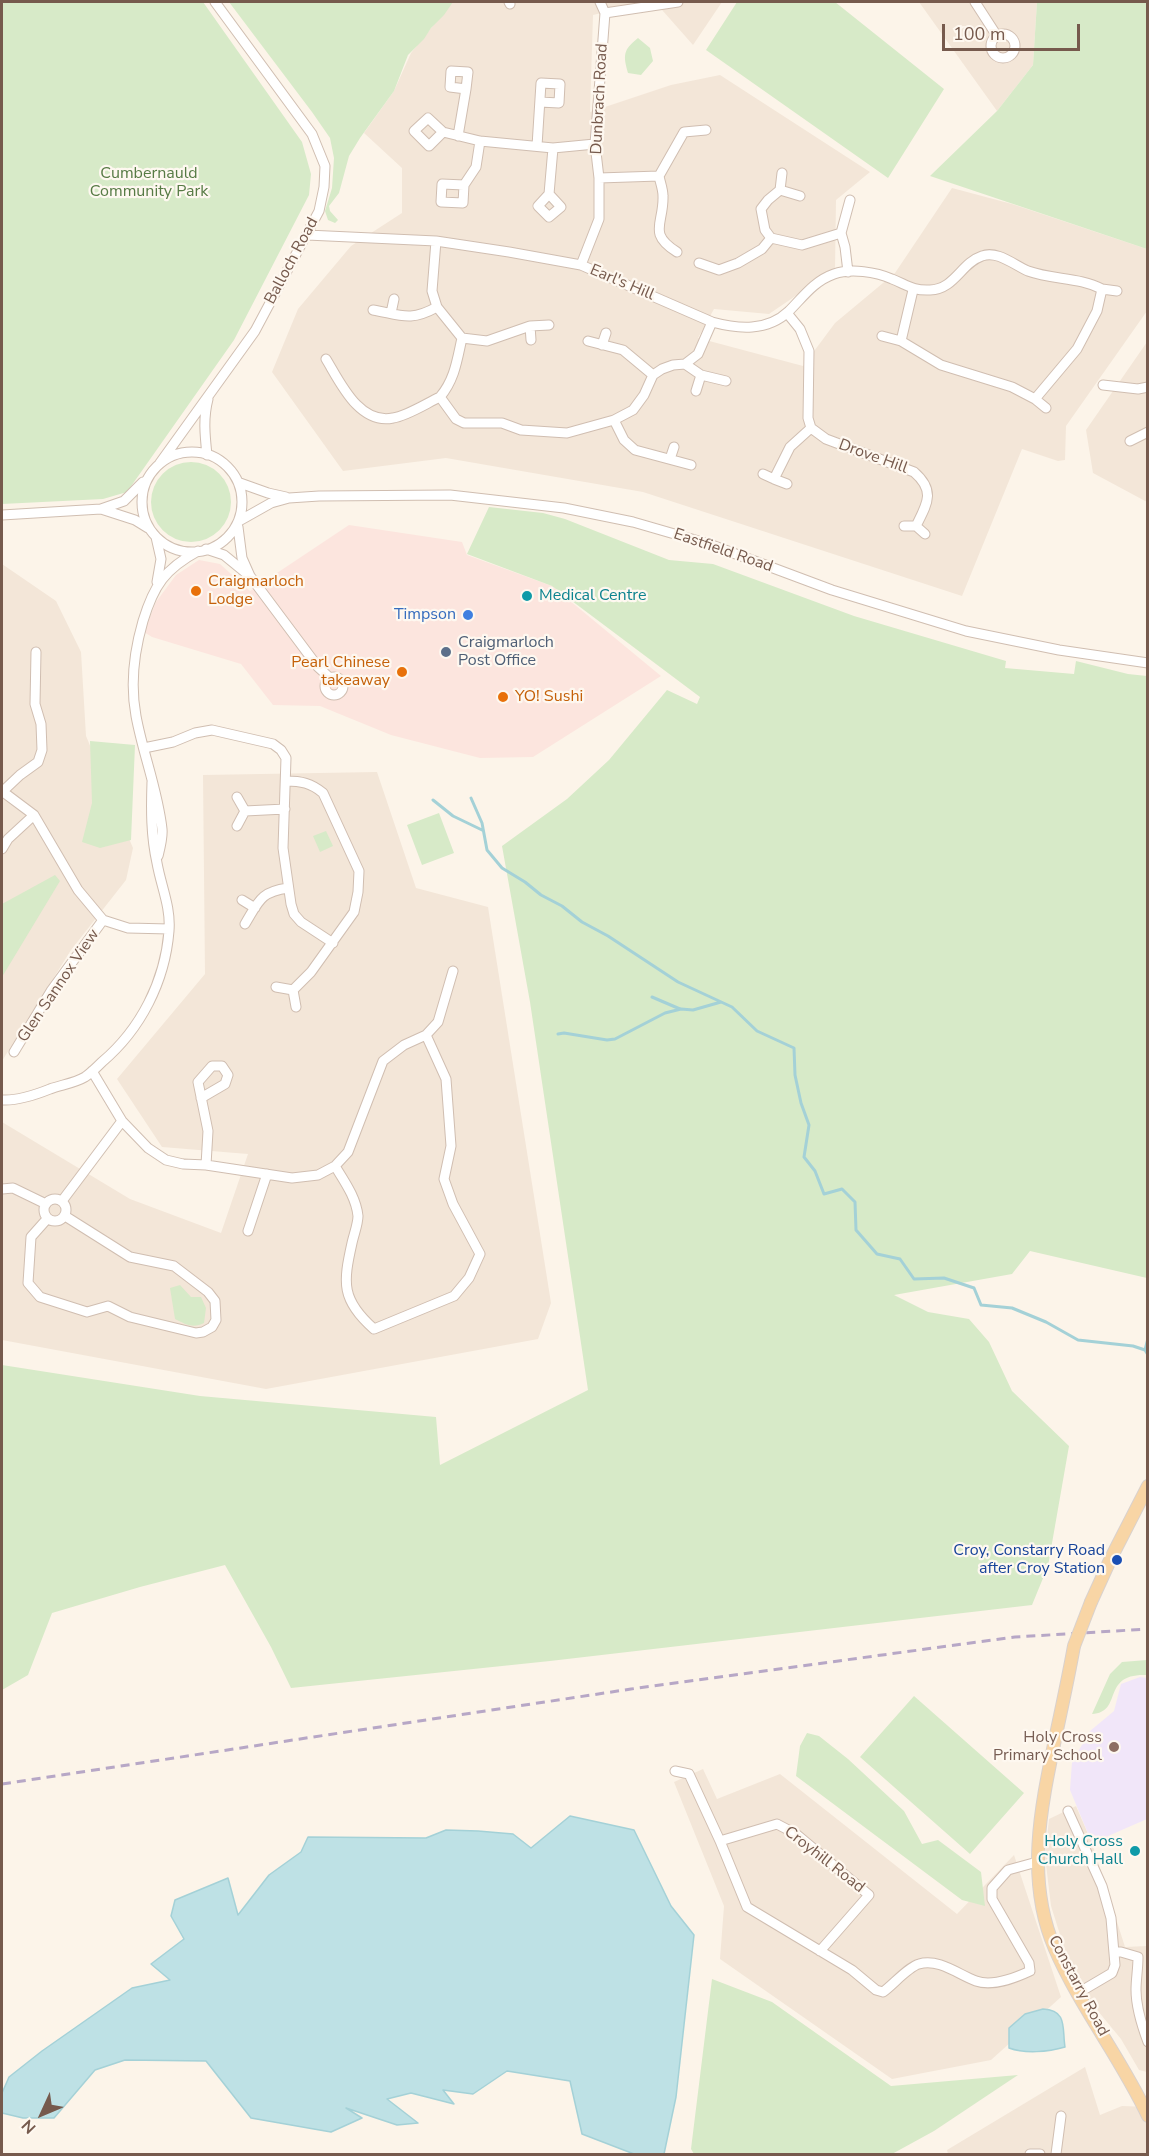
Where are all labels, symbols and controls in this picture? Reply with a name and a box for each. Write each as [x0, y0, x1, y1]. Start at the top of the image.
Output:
scale bar [945, 12, 1083, 50]
text: 100 m [953, 22, 1005, 46]
street label: Dunbrach Road [588, 43, 612, 155]
park label: Cumbernauld Community Park [90, 164, 208, 202]
street label: Balloch Road [261, 214, 323, 308]
street label: Earl's Hill [587, 261, 657, 305]
street label: Drove Hill [836, 436, 910, 478]
street label: Eastfield Road [671, 525, 775, 577]
place label: Craigmarloch Lodge [208, 572, 304, 610]
marker: Craigmarloch Lodge [189, 584, 203, 598]
place label: Medical Centre [539, 586, 646, 606]
marker: Medical Centre [520, 589, 534, 603]
place label: Timpson [394, 605, 456, 625]
marker: Timpson [461, 608, 475, 622]
place label: Craigmarloch Post Office [458, 633, 554, 671]
marker: Craigmarloch Post Office [439, 645, 453, 659]
place label: Pearl Chinese takeaway [291, 653, 390, 691]
marker: Pearl Chinese takeaway [395, 665, 409, 679]
place label: YO! Sushi [515, 687, 583, 707]
marker: YO! Sushi [496, 690, 510, 704]
street label: Glen Sannox View [14, 926, 104, 1046]
place label: Croy, Constarry Road after Croy Station [953, 1541, 1105, 1579]
marker: Croy, Constarry Road after Croy Station [1110, 1553, 1124, 1567]
place label: Holy Cross Primary School [993, 1728, 1102, 1766]
marker: Holy Cross Primary School [1107, 1740, 1121, 1754]
street label: Croyhill Road [780, 1823, 868, 1897]
place label: Holy Cross Church Hall [1038, 1832, 1123, 1870]
marker: Holy Cross Church Hall [1128, 1844, 1142, 1858]
street label: Constarry Road [1043, 1932, 1113, 2040]
north arrow [12, 2084, 72, 2144]
text: N [17, 2115, 41, 2138]

